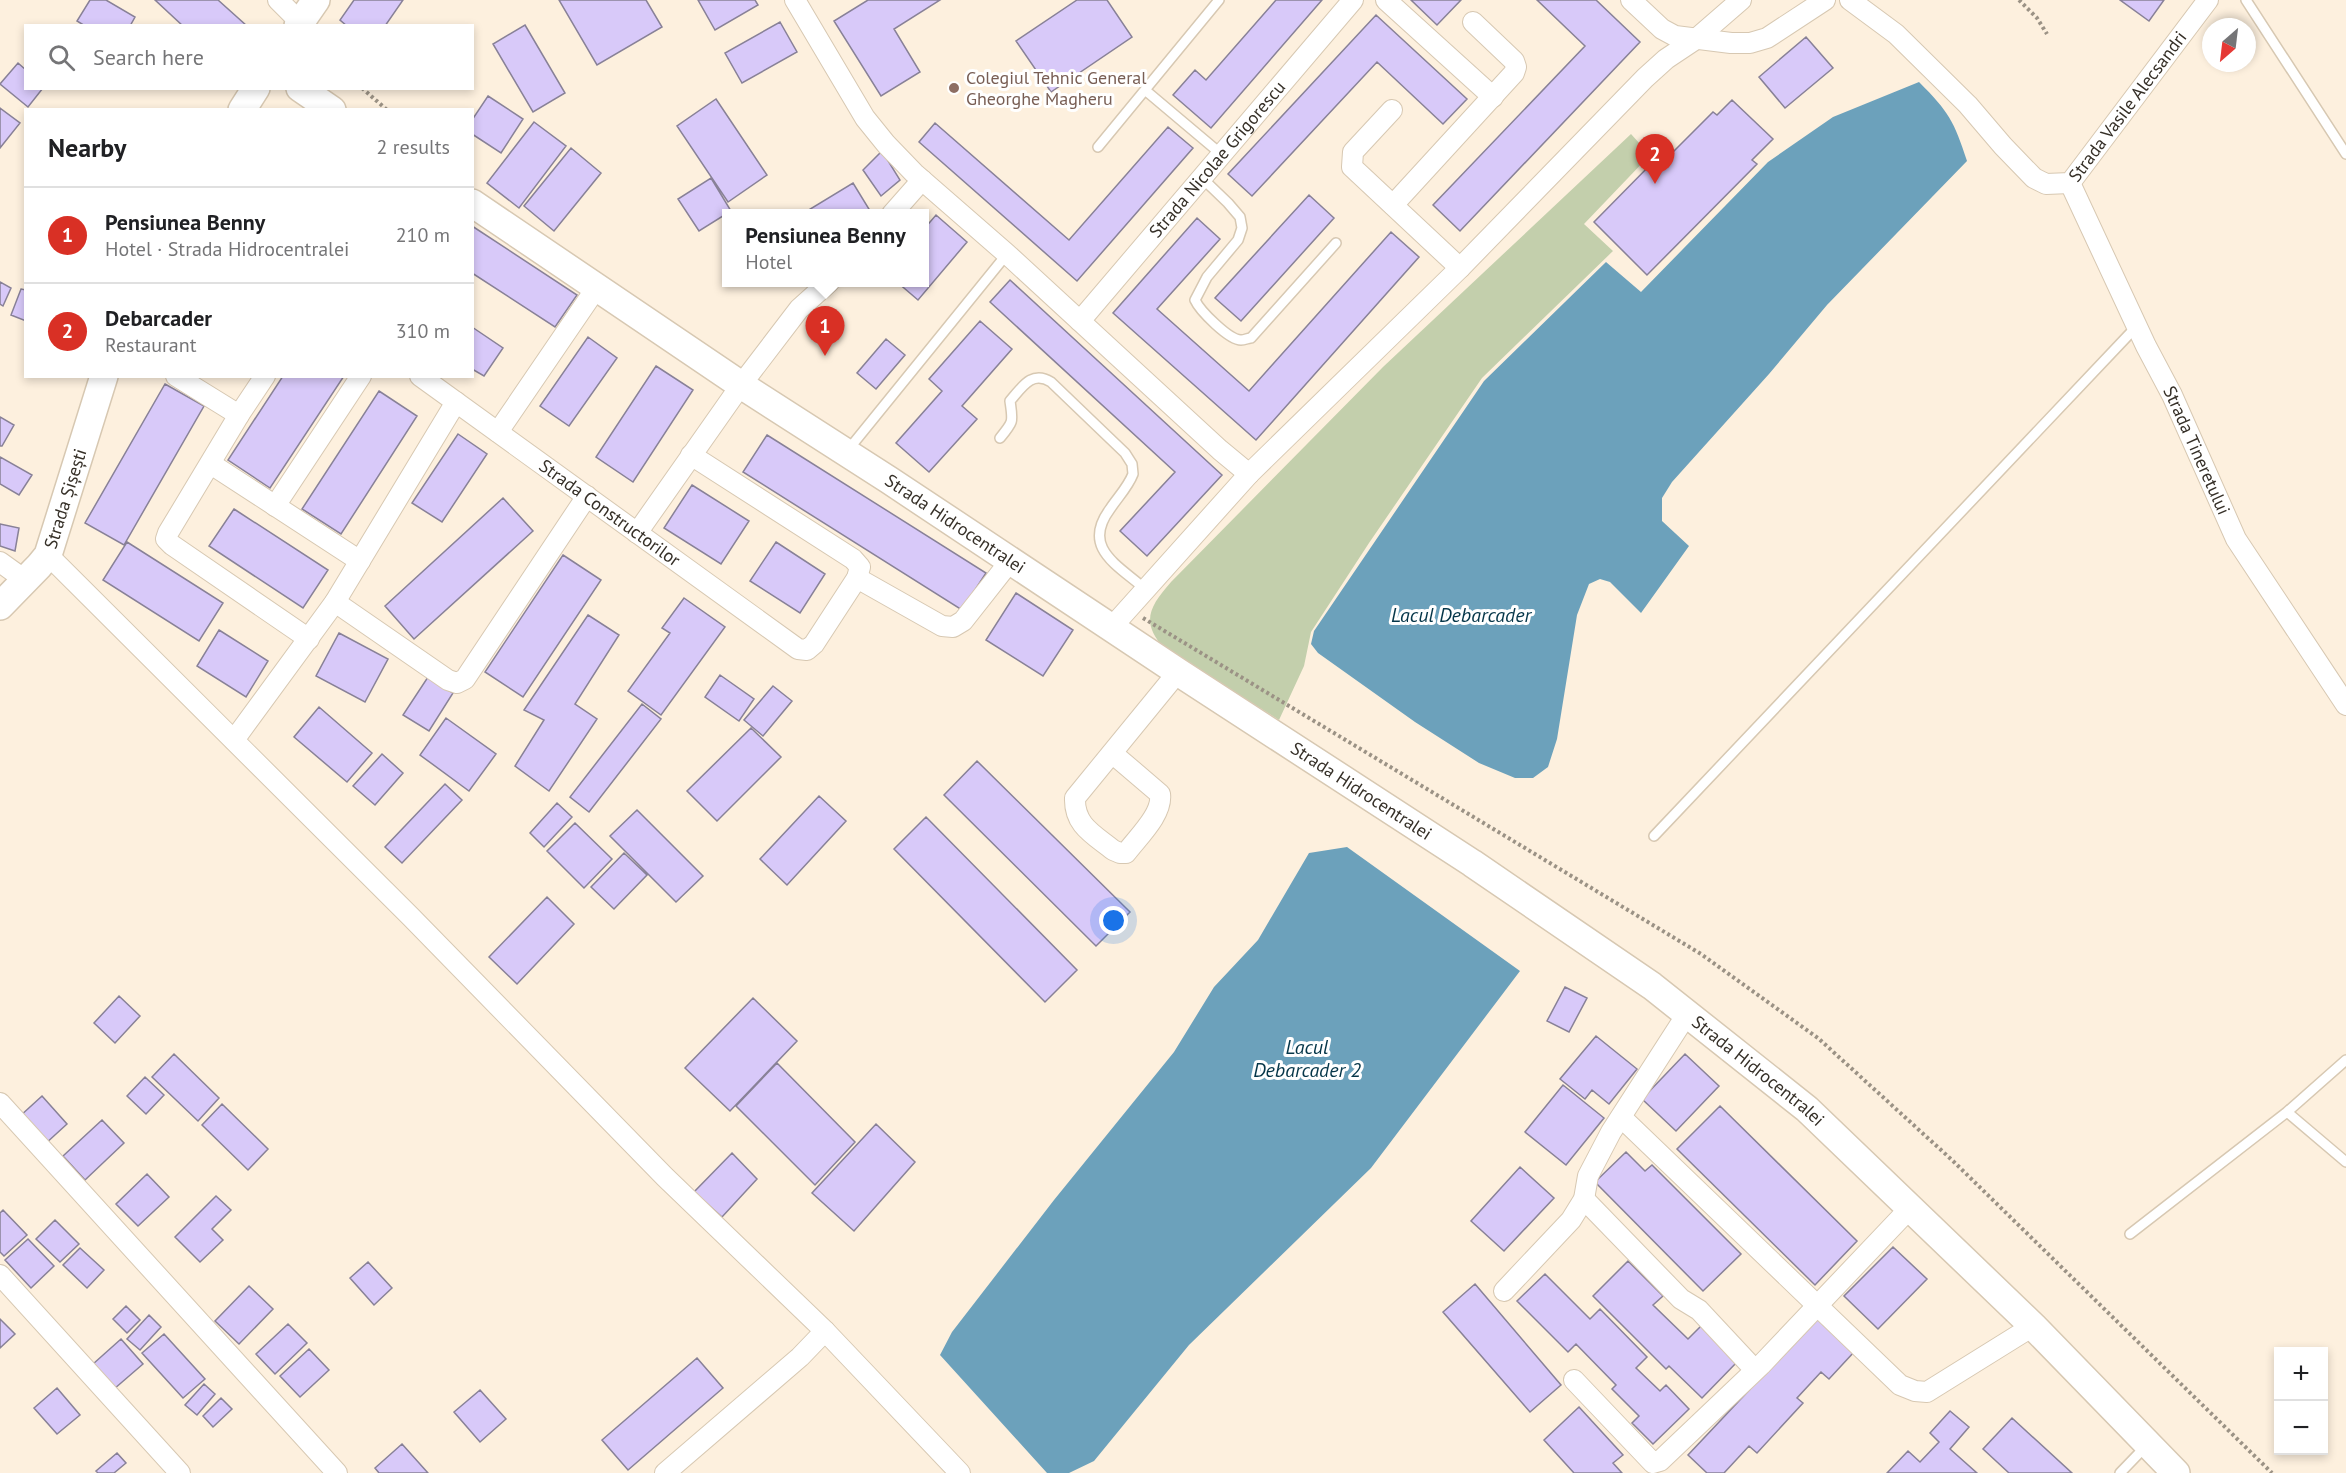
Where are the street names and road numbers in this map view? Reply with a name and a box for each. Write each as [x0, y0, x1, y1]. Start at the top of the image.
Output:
street label: Strada Vasile Alecsandri [2063, 26, 2192, 186]
street label: Strada Nicolae Grigorescu [1144, 76, 1290, 242]
street label: Strada Tineretului [2158, 382, 2236, 518]
street label: Strada Șișești [39, 446, 92, 552]
street label: Strada Constructorilor [535, 454, 685, 571]
street label: Strada Hidrocentralei [881, 469, 1030, 578]
street label: Strada Hidrocentralei [1286, 736, 1436, 845]
street label: Strada Hidrocentralei [1687, 1010, 1830, 1131]

